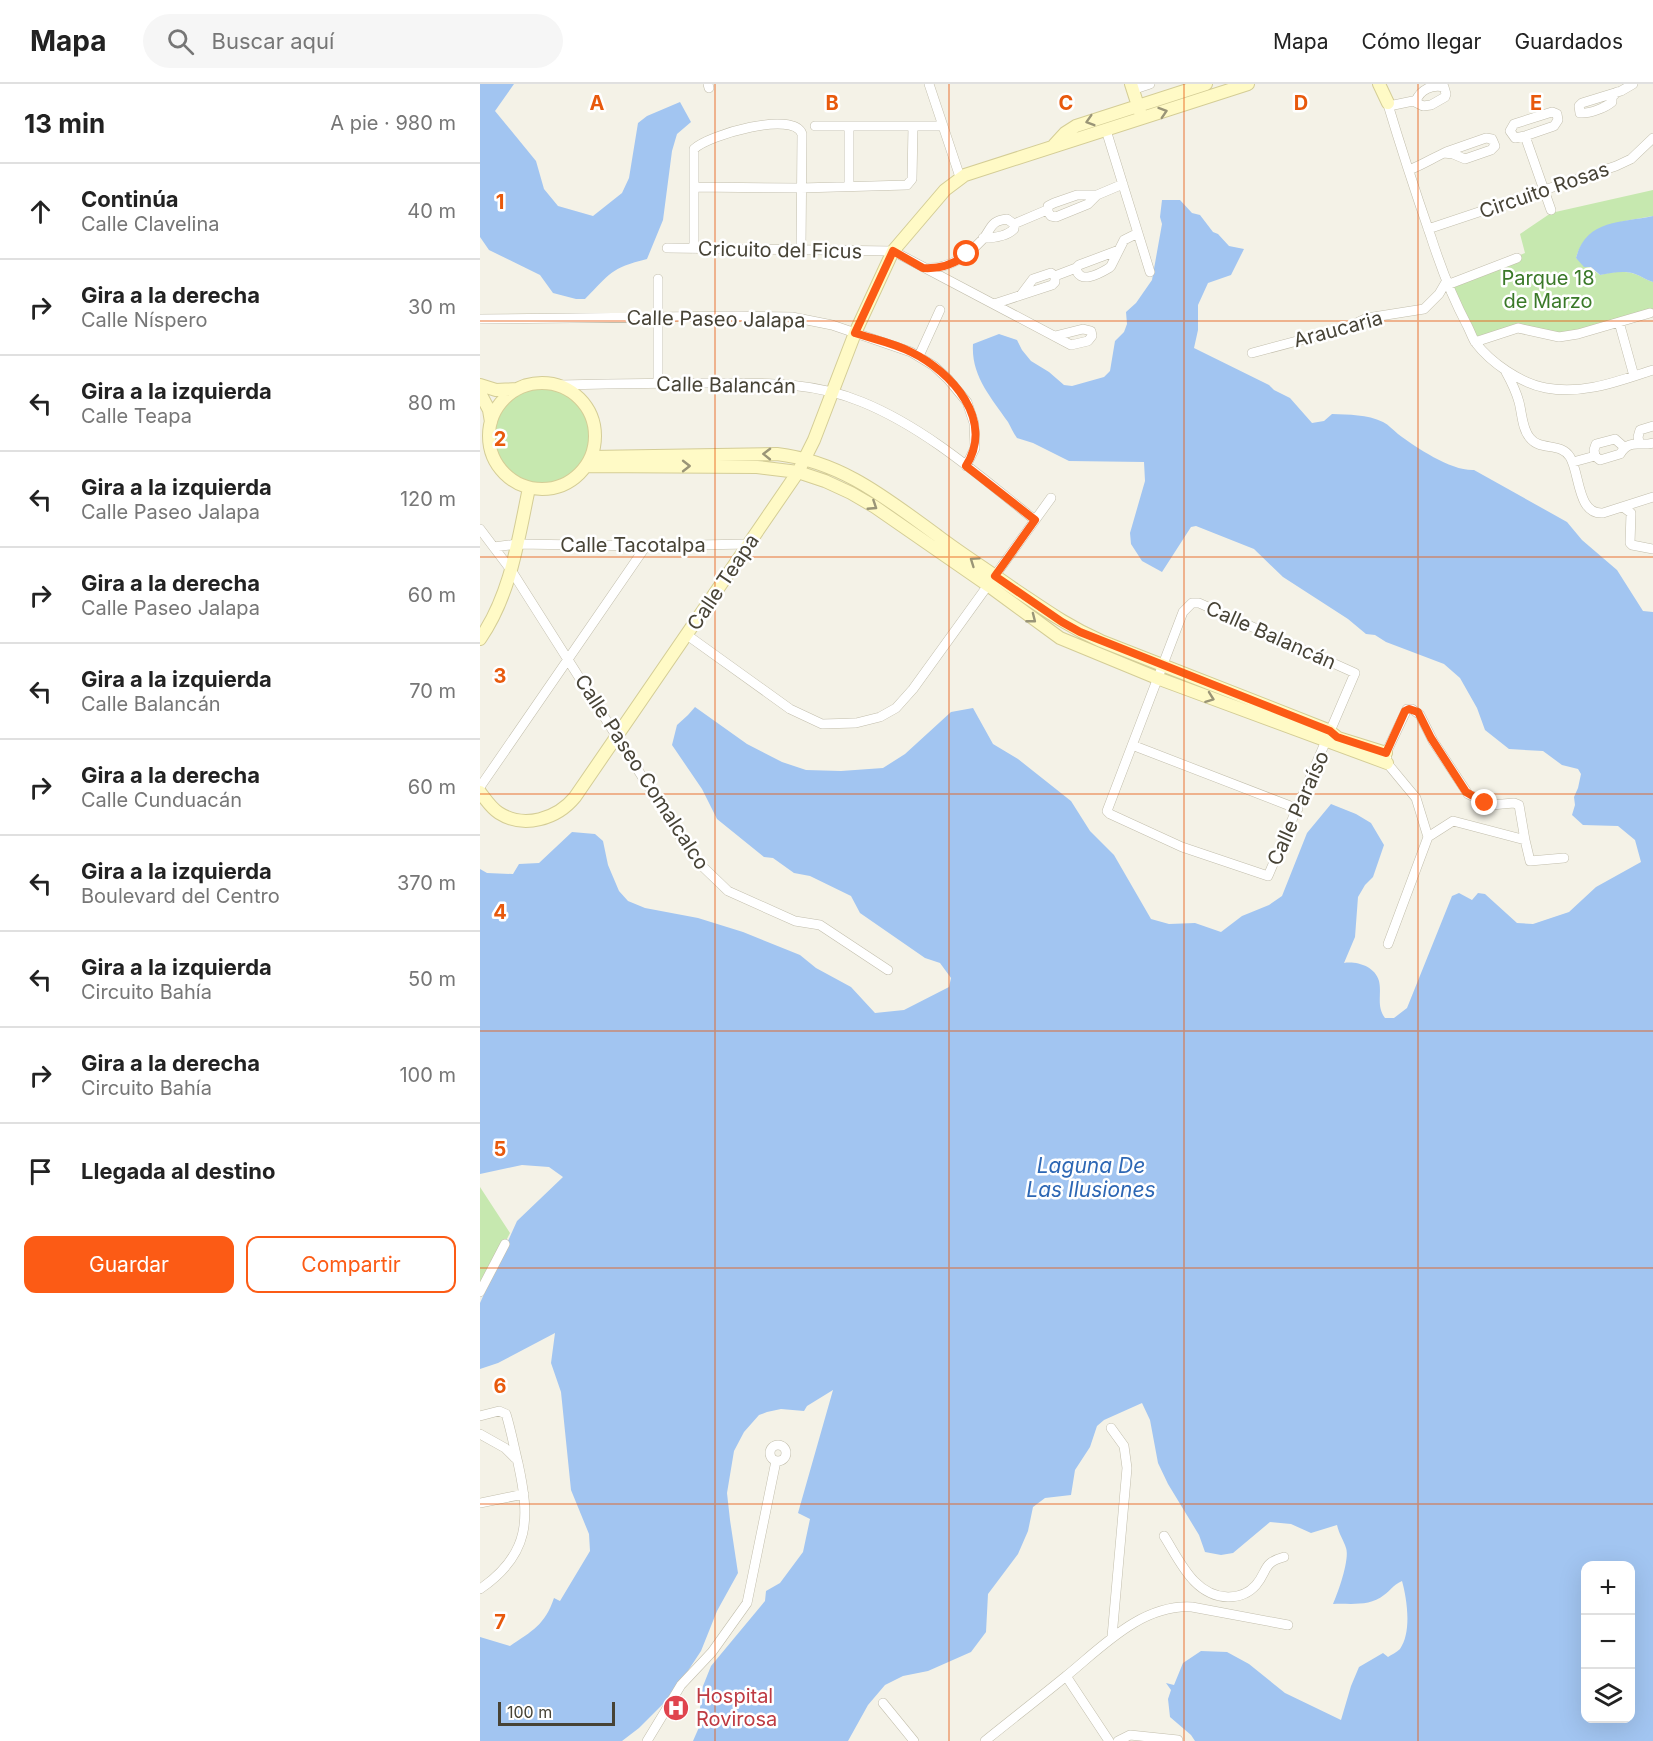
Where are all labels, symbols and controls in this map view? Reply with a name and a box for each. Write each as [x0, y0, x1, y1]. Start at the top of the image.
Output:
search box [143, 14, 563, 68]
text: Mapa [30, 24, 107, 58]
icon: search [164, 25, 197, 58]
text: Buscar aquí [212, 28, 334, 54]
text: Mapa [1273, 29, 1329, 54]
text: Cómo llegar [1362, 29, 1481, 54]
text: Guardados [1514, 29, 1623, 54]
text: A [590, 91, 605, 115]
text: B [825, 91, 839, 115]
text: C [1059, 91, 1073, 115]
text: D [1294, 91, 1308, 115]
text: E [1530, 91, 1542, 115]
one-way arrow [1157, 106, 1168, 119]
text: 13 min [24, 108, 105, 139]
text: A pie · 980 m [330, 111, 456, 135]
one-way arrow [1085, 114, 1096, 126]
street label: Circuito Rosas [1476, 157, 1612, 223]
text: Continúa [81, 186, 179, 212]
text: 1 [496, 190, 504, 214]
icon: ahead [24, 195, 57, 228]
text: 40 m [407, 199, 456, 223]
text: Calle Clavelina [81, 212, 219, 236]
street label: Cricuito del Ficus [698, 237, 862, 263]
route start [953, 240, 979, 266]
park label: Parque 18 de Marzo [1501, 266, 1595, 313]
text: Gira a la derecha [81, 282, 260, 308]
icon: right [24, 291, 57, 324]
text: 30 m [408, 295, 456, 319]
street label: Calle Paseo Jalapa [626, 305, 806, 333]
street label: Araucaria [1291, 306, 1385, 352]
text: Calle Níspero [81, 308, 207, 332]
street label: Calle Balancán [656, 372, 796, 398]
text: Gira a la izquierda [81, 378, 272, 404]
icon: left [24, 387, 57, 420]
text: 80 m [408, 391, 456, 415]
text: Calle Teapa [81, 404, 192, 428]
text: 2 [494, 427, 506, 451]
one-way arrow [762, 448, 771, 460]
one-way arrow [682, 460, 691, 472]
text: Gira a la izquierda [81, 474, 272, 500]
icon: left [24, 483, 57, 516]
text: 120 m [400, 487, 456, 511]
one-way arrow [866, 499, 877, 510]
text: Calle Paseo Jalapa [81, 500, 260, 524]
street label: Calle Teapa [682, 529, 764, 635]
street label: Calle Tacotalpa [560, 533, 706, 557]
one-way arrow [969, 557, 980, 568]
text: Gira a la derecha [81, 570, 260, 596]
icon: right [24, 579, 57, 612]
text: 60 m [408, 583, 456, 607]
text: Calle Paseo Jalapa [81, 596, 260, 620]
street label: Calle Balancán [1202, 596, 1340, 674]
one-way arrow [1026, 611, 1037, 622]
text: 3 [494, 664, 506, 688]
text: Gira a la izquierda [81, 666, 272, 692]
street label: Calle Paseo Comalcalco [570, 670, 714, 874]
icon: left [24, 675, 57, 708]
text: 70 m [409, 679, 456, 703]
one-way arrow [1204, 690, 1215, 703]
text: Calle Balancán [81, 692, 221, 716]
street label: Calle Paraíso [1262, 747, 1334, 869]
text: Gira a la derecha [81, 762, 260, 788]
icon: right [24, 771, 57, 804]
text: 60 m [408, 775, 456, 799]
text: Calle Cunduacán [81, 788, 242, 812]
route end [1471, 789, 1497, 815]
text: Gira a la izquierda [81, 858, 272, 884]
icon: left [24, 867, 57, 900]
text: 370 m [397, 871, 456, 895]
text: Boulevard del Centro [81, 884, 280, 908]
text: 4 [493, 900, 507, 924]
text: Gira a la izquierda [81, 954, 272, 980]
icon: left [24, 963, 57, 996]
text: 50 m [408, 967, 456, 991]
text: Circuito Bahía [81, 980, 212, 1004]
text: Gira a la derecha [81, 1050, 260, 1076]
icon: right [24, 1059, 57, 1092]
text: 100 m [399, 1063, 456, 1087]
text: Circuito Bahía [81, 1076, 212, 1100]
text: 5 [494, 1137, 506, 1161]
water label: Laguna De Las Ilusiones [1026, 1153, 1156, 1202]
icon: arrive [24, 1155, 57, 1188]
text: Llegada al destino [81, 1158, 275, 1184]
button: Guardar [24, 1236, 234, 1293]
button: Compartir [246, 1236, 456, 1293]
text: 6 [494, 1374, 507, 1398]
map controls [1581, 1561, 1635, 1723]
button: + [1581, 1561, 1635, 1615]
text: 7 [494, 1610, 506, 1634]
button: − [1581, 1615, 1635, 1669]
button: layers [1581, 1669, 1635, 1723]
place label: Hospital Rovirosa [696, 1684, 777, 1731]
hospital icon: Hospital Rovirosa [661, 1693, 691, 1723]
scale bar [498, 1699, 615, 1726]
text: 100 m [507, 1702, 552, 1722]

